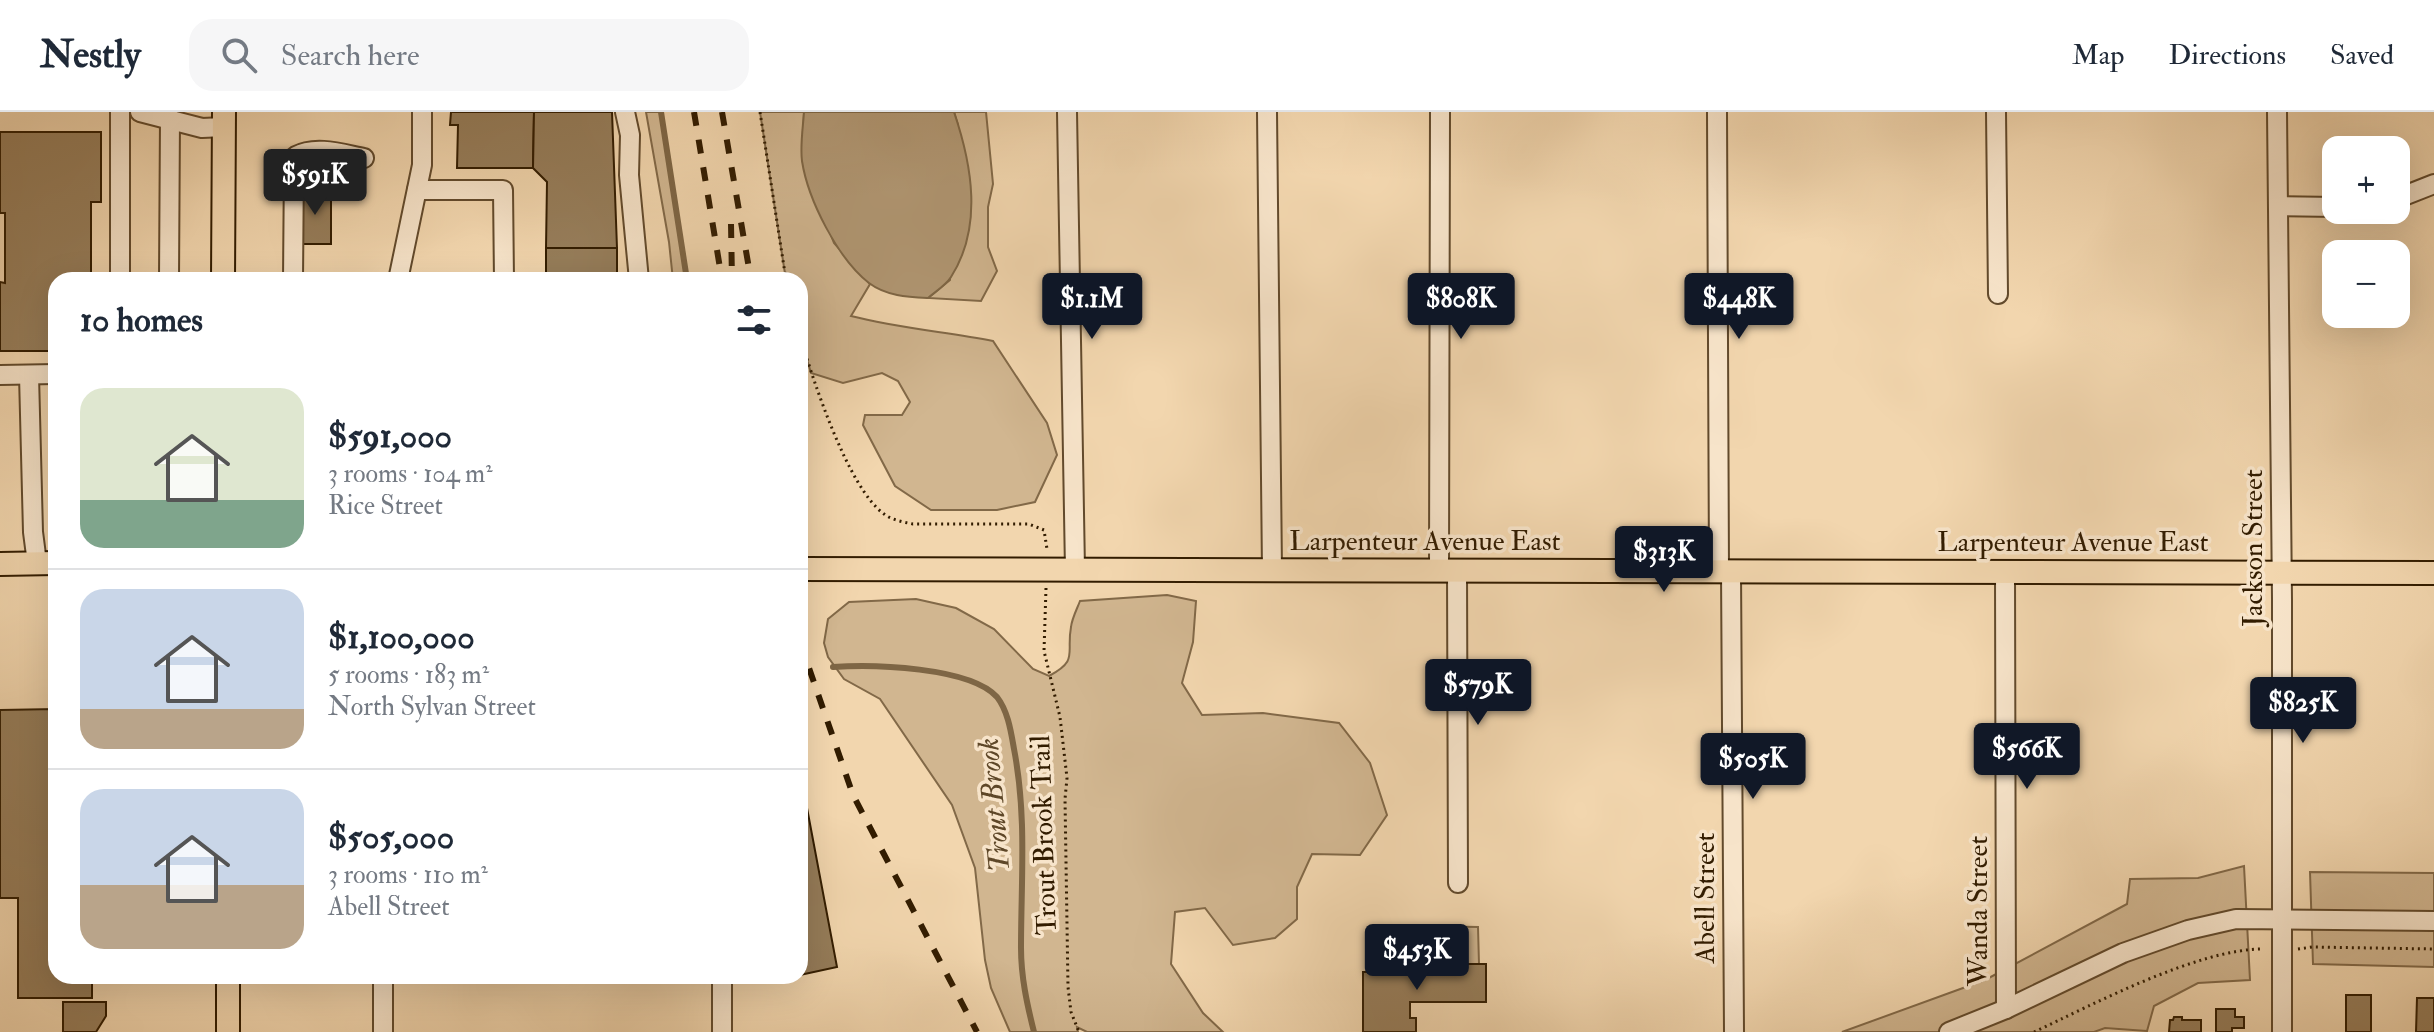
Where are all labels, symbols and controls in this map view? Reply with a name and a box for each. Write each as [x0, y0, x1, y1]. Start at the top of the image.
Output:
search box [189, 19, 749, 91]
text: Nestly [40, 31, 141, 79]
icon: search [217, 33, 261, 77]
text: Search here [281, 37, 419, 74]
text: Map [2072, 38, 2125, 73]
text: Directions [2169, 38, 2286, 73]
text: Saved [2330, 38, 2394, 73]
map controls [2322, 136, 2410, 328]
button: + [2322, 136, 2410, 224]
pin: $591K [259, 149, 371, 217]
text: $591K [282, 159, 348, 191]
button: − [2322, 240, 2410, 328]
pin: $1.1M [1036, 273, 1148, 341]
pin: $808K [1405, 273, 1517, 341]
pin: $448K [1683, 273, 1795, 341]
text: $1.1M [1060, 283, 1124, 315]
text: $808K [1426, 283, 1496, 315]
text: $448K [1702, 283, 1776, 315]
icon: filters [732, 298, 776, 342]
text: 10 homes [80, 299, 203, 342]
text: $591,000 [328, 415, 452, 458]
icon: home [144, 420, 240, 516]
text: 3 rooms · 104 m² [328, 458, 493, 490]
street label: Jackson Street [2236, 469, 2271, 628]
text: Rice Street [328, 490, 443, 522]
street label: Larpenteur Avenue East [1289, 524, 1561, 559]
street label: Larpenteur Avenue East [1937, 525, 2209, 560]
pin: $313K [1608, 526, 1720, 594]
text: $313K [1633, 536, 1695, 568]
text: $1,100,000 [328, 616, 475, 659]
icon: home [144, 621, 240, 717]
text: 5 rooms · 183 m² [328, 659, 489, 691]
pin: $579K [1422, 659, 1534, 727]
text: $579K [1443, 669, 1513, 701]
pin: $825K [2247, 677, 2359, 745]
text: $825K [2268, 687, 2338, 719]
text: North Sylvan Street [328, 691, 536, 723]
pin: $566K [1971, 723, 2083, 791]
pin: $505K [1697, 733, 1809, 801]
text: $566K [1992, 733, 2062, 765]
street label: Trout Brook Trail [1023, 734, 1065, 936]
water label: Trout Brook [970, 736, 1018, 874]
text: $505K [1719, 743, 1787, 775]
text: $505,000 [328, 816, 454, 859]
icon: home [144, 821, 240, 917]
street label: Abell Street [1688, 833, 1723, 964]
street label: Wanda Street [1961, 836, 1996, 987]
text: 3 rooms · 110 m² [328, 859, 488, 891]
text: Abell Street [328, 891, 450, 923]
pin: $453K [1361, 924, 1473, 992]
text: $453K [1383, 934, 1451, 966]

